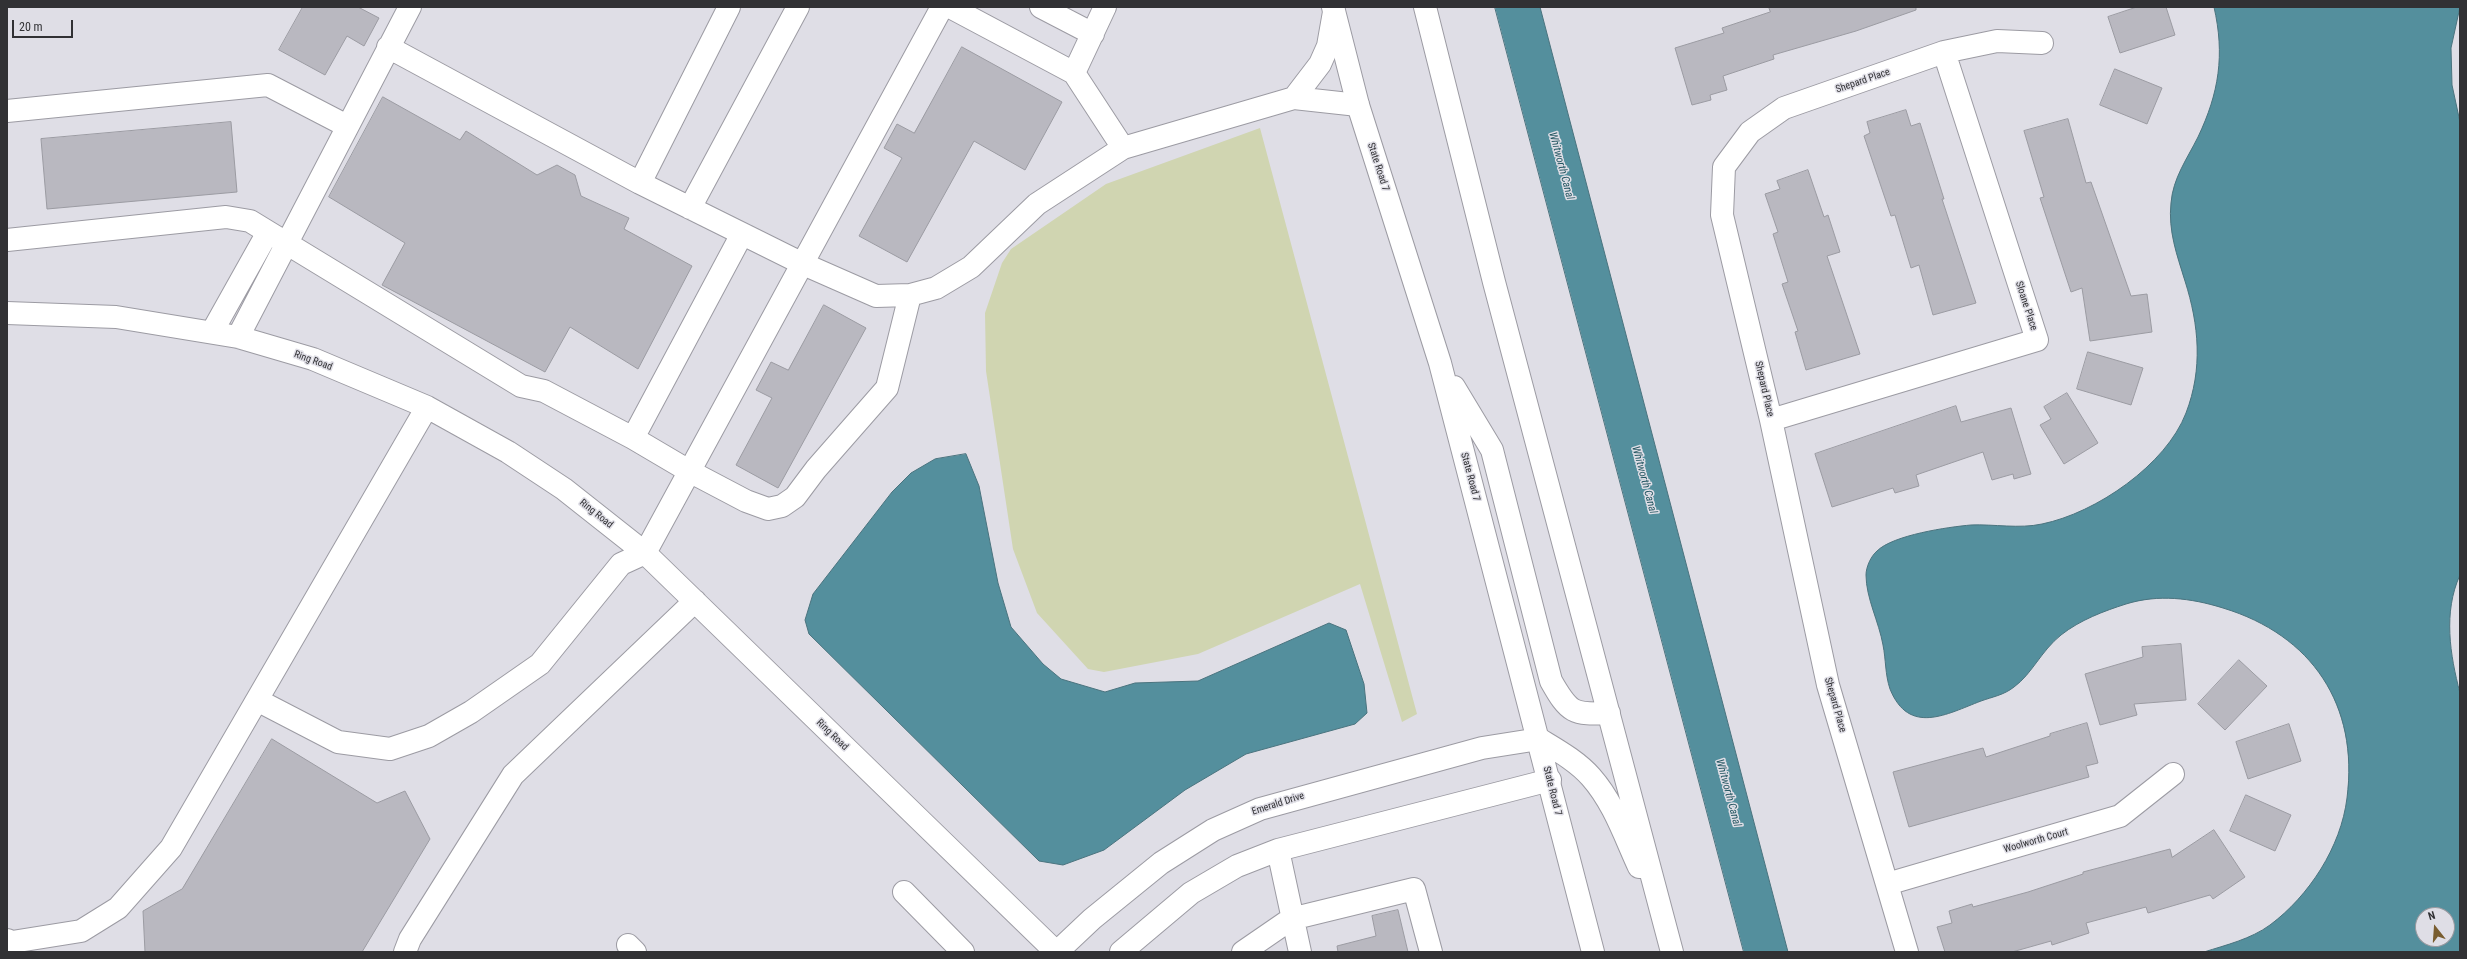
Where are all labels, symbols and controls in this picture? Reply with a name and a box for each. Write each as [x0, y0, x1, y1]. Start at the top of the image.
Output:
scale bar [14, 12, 75, 38]
text: 20 m [19, 20, 43, 34]
street label: Shepard Place [1834, 66, 1892, 96]
water label: Whitworth Canal [1546, 131, 1576, 201]
street label: State Road 7 [1365, 141, 1391, 193]
street label: Sloane Place [2012, 280, 2040, 332]
street label: Ring Road [292, 349, 334, 373]
street label: Shepard Place [1752, 360, 1776, 418]
water label: Whitworth Canal [1629, 445, 1659, 515]
street label: State Road 7 [1458, 451, 1482, 503]
street label: Ring Road [577, 497, 615, 531]
street label: Shepard Place [1821, 676, 1849, 734]
street label: Ring Road [814, 717, 850, 753]
water label: Whitworth Canal [1713, 758, 1743, 828]
street label: State Road 7 [1540, 765, 1564, 817]
street label: Emerald Drive [1250, 790, 1306, 818]
street label: Woolworth Court [2002, 826, 2070, 856]
north arrow [2415, 907, 2455, 947]
text: N [2427, 909, 2437, 923]

